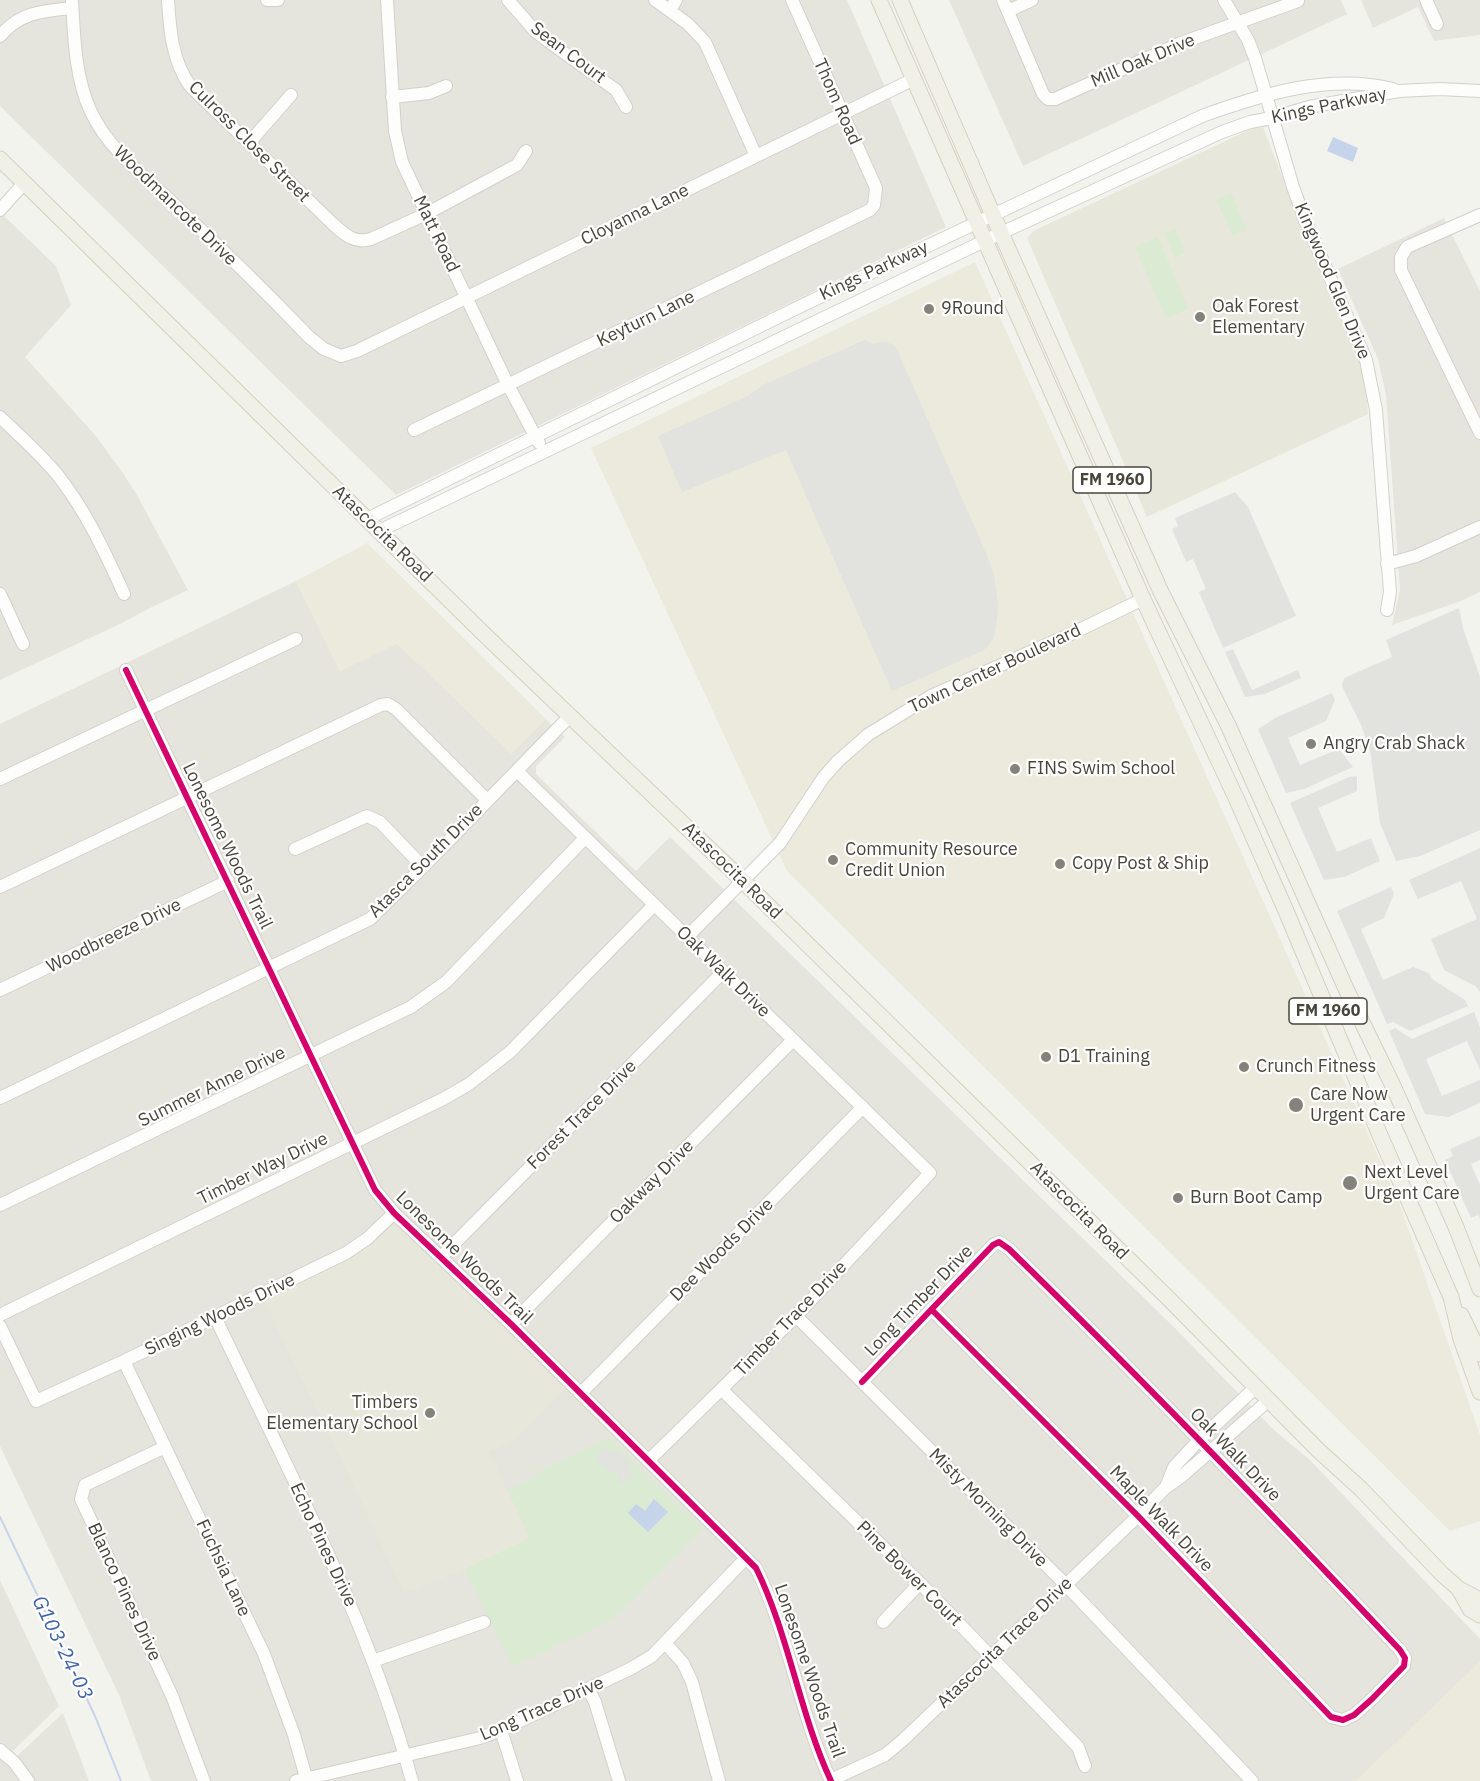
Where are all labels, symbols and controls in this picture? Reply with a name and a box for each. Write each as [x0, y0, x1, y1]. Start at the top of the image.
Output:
street label: Sean Court [526, 18, 610, 88]
street label: Mill Oak Drive [1088, 29, 1198, 93]
street label: Thom Road [808, 56, 866, 148]
street label: Culross Close Street [184, 77, 314, 207]
street label: Kings Parkway [1269, 83, 1389, 129]
street label: Woodmancote Drive [109, 142, 241, 270]
street label: Cloyanna Lane [577, 180, 693, 250]
street label: Matt Road [408, 192, 464, 276]
street label: Kingwood Glen Drive [1289, 200, 1375, 362]
street label: Kings Parkway [816, 236, 932, 306]
street label: Keyturn Lane [594, 286, 698, 352]
place label: Oak Forest Elementary [1212, 296, 1305, 338]
place label: 9Round [941, 298, 1004, 320]
marker: 9Round [922, 302, 936, 316]
marker: Oak Forest Elementary [1193, 310, 1207, 324]
road number: FM 1960 [1073, 467, 1151, 493]
street label: Atascocita Road [328, 481, 436, 587]
street label: Town Center Boulevard [905, 620, 1085, 718]
place label: Angry Crab Shack [1323, 733, 1465, 755]
marker: Angry Crab Shack [1304, 737, 1318, 751]
place label: FINS Swim School [1027, 758, 1175, 780]
street label: Lonesome Woods Trail [177, 759, 277, 933]
marker: FINS Swim School [1008, 762, 1022, 776]
street label: Atasca South Drive [364, 799, 488, 923]
street label: Atascocita Road [678, 818, 786, 924]
place label: Community Resource Credit Union [845, 839, 1018, 882]
marker: Community Resource Credit Union [826, 853, 840, 867]
place label: Copy Post & Ship [1072, 853, 1209, 875]
marker: Copy Post & Ship [1053, 857, 1067, 871]
street label: Woodbreeze Drive [43, 894, 185, 978]
street label: Oak Walk Drive [672, 922, 774, 1022]
road number: FM 1960 [1289, 998, 1367, 1024]
street label: Summer Anne Drive [135, 1042, 289, 1132]
place label: D1 Training [1058, 1046, 1150, 1068]
marker: D1 Training [1039, 1050, 1053, 1064]
street label: Forest Trace Drive [523, 1056, 641, 1174]
place label: Crunch Fitness [1256, 1056, 1376, 1078]
marker: Crunch Fitness [1237, 1060, 1251, 1074]
place label: Care Now Urgent Care [1310, 1084, 1406, 1126]
marker: Care Now Urgent Care [1287, 1096, 1305, 1114]
street label: Timber Way Drive [194, 1128, 332, 1210]
street label: Oakway Drive [605, 1135, 699, 1229]
street label: Atascocita Road [1025, 1157, 1133, 1265]
place label: Next Level Urgent Care [1364, 1162, 1460, 1204]
marker: Next Level Urgent Care [1341, 1174, 1359, 1192]
street label: Lonesome Woods Trail [391, 1187, 537, 1329]
place label: Burn Boot Camp [1190, 1187, 1322, 1209]
marker: Burn Boot Camp [1171, 1191, 1185, 1205]
street label: Dee Woods Drive [666, 1194, 778, 1306]
street label: Long Timber Drive [860, 1241, 978, 1361]
street label: Timber Trace Drive [730, 1257, 852, 1381]
street label: Singing Woods Drive [141, 1269, 299, 1361]
place label: Timbers Elementary School [266, 1392, 418, 1434]
street label: Oak Walk Drive [1185, 1404, 1285, 1506]
marker: Timbers Elementary School [423, 1406, 437, 1420]
street label: Misty Morning Drive [924, 1444, 1052, 1572]
street label: Maple Walk Drive [1105, 1461, 1217, 1577]
street label: Echo Pines Drive [285, 1480, 361, 1610]
street label: Fuchsia Lane [191, 1516, 255, 1620]
street label: Pine Bower Court [852, 1517, 966, 1631]
street label: Blanco Pines Drive [83, 1519, 165, 1665]
street label: Atascocita Trace Drive [933, 1573, 1077, 1713]
street label: Lonesome Woods Trail [769, 1581, 849, 1761]
water label: G103-24-03 [27, 1592, 97, 1704]
street label: Long Trace Drive [477, 1672, 607, 1746]

